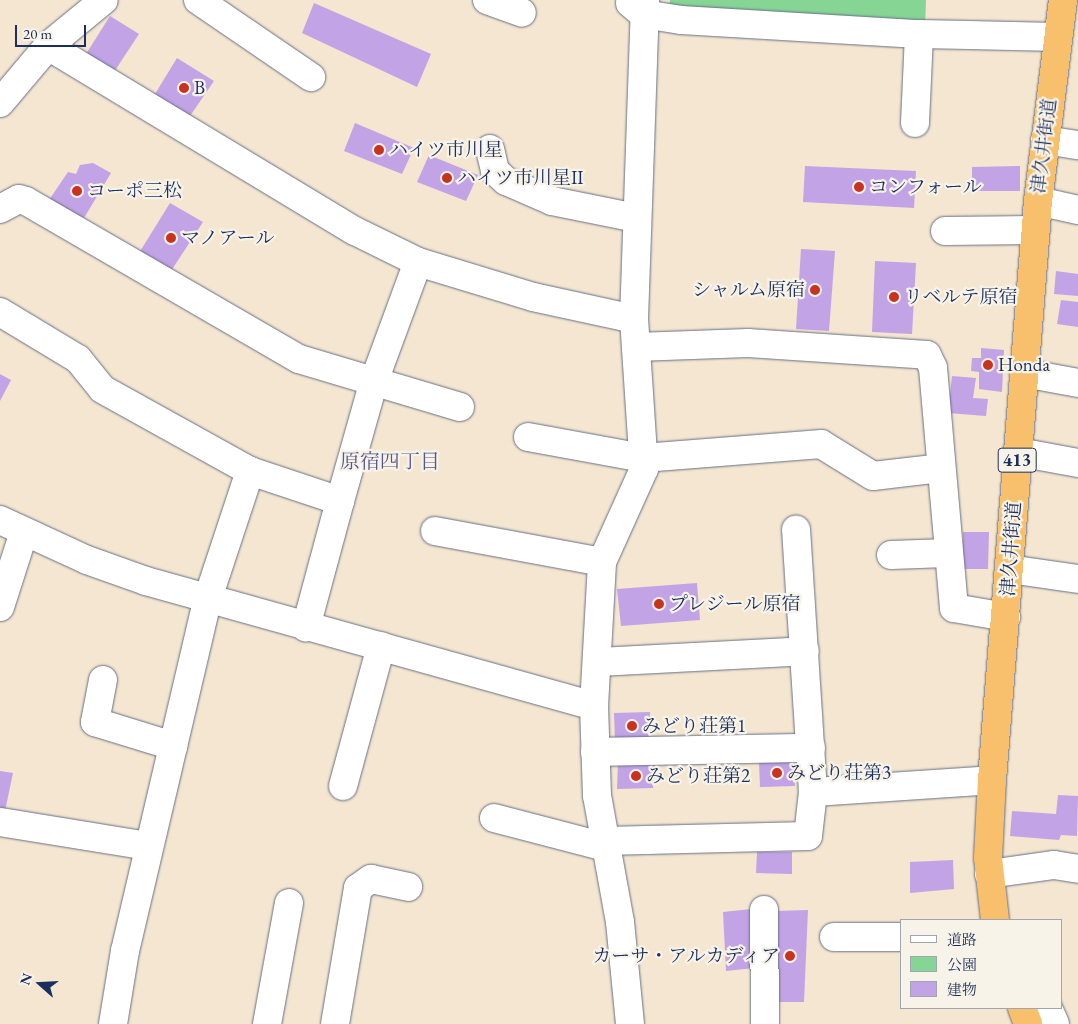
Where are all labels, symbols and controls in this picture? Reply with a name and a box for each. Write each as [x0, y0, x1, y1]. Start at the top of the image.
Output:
scale bar [18, 15, 89, 47]
text: 20 m [23, 24, 52, 43]
place label: B [194, 77, 205, 99]
marker: B [178, 82, 190, 94]
street label: 津久井街道 [1027, 97, 1061, 195]
place label: ハイツ市川星 [389, 139, 503, 161]
marker: ハイツ市川星 [373, 144, 385, 156]
place label: ハイツ市川星Ⅱ [457, 167, 584, 189]
marker: ハイツ市川星Ⅱ [441, 172, 453, 184]
place label: コンフォール [869, 176, 983, 198]
place label: コーポ三松 [87, 180, 182, 202]
marker: コンフォール [853, 181, 865, 193]
marker: コーポ三松 [71, 185, 83, 197]
place label: マノアール [181, 227, 275, 249]
marker: マノアール [165, 232, 177, 244]
place label: シャルム原宿 [691, 279, 805, 301]
marker: シャルム原宿 [809, 284, 821, 296]
place label: リベルテ原宿 [904, 286, 1018, 308]
marker: リベルテ原宿 [888, 291, 900, 303]
place label: Honda [998, 354, 1050, 376]
marker: Honda [982, 359, 994, 371]
road number: 413 [997, 444, 1037, 476]
district label: 原宿四丁目 [340, 449, 440, 473]
street label: 津久井街道 [996, 501, 1026, 597]
place label: プレジール原宿 [669, 593, 802, 615]
marker: プレジール原宿 [653, 598, 665, 610]
place label: みどり荘第1 [642, 715, 746, 737]
marker: みどり荘第1 [626, 720, 638, 732]
place label: みどり荘第3 [787, 762, 891, 784]
place label: みどり荘第2 [646, 765, 750, 787]
marker: みどり荘第3 [771, 767, 783, 779]
marker: みどり荘第2 [630, 770, 642, 782]
legend [900, 919, 1063, 1009]
text: 道路 [947, 930, 977, 949]
place label: カーサ・アルカディア [590, 945, 780, 967]
marker: カーサ・アルカディア [784, 950, 796, 962]
text: 公園 [947, 955, 977, 974]
north arrow [15, 959, 65, 1009]
text: N [15, 971, 36, 987]
text: 建物 [947, 980, 977, 999]

